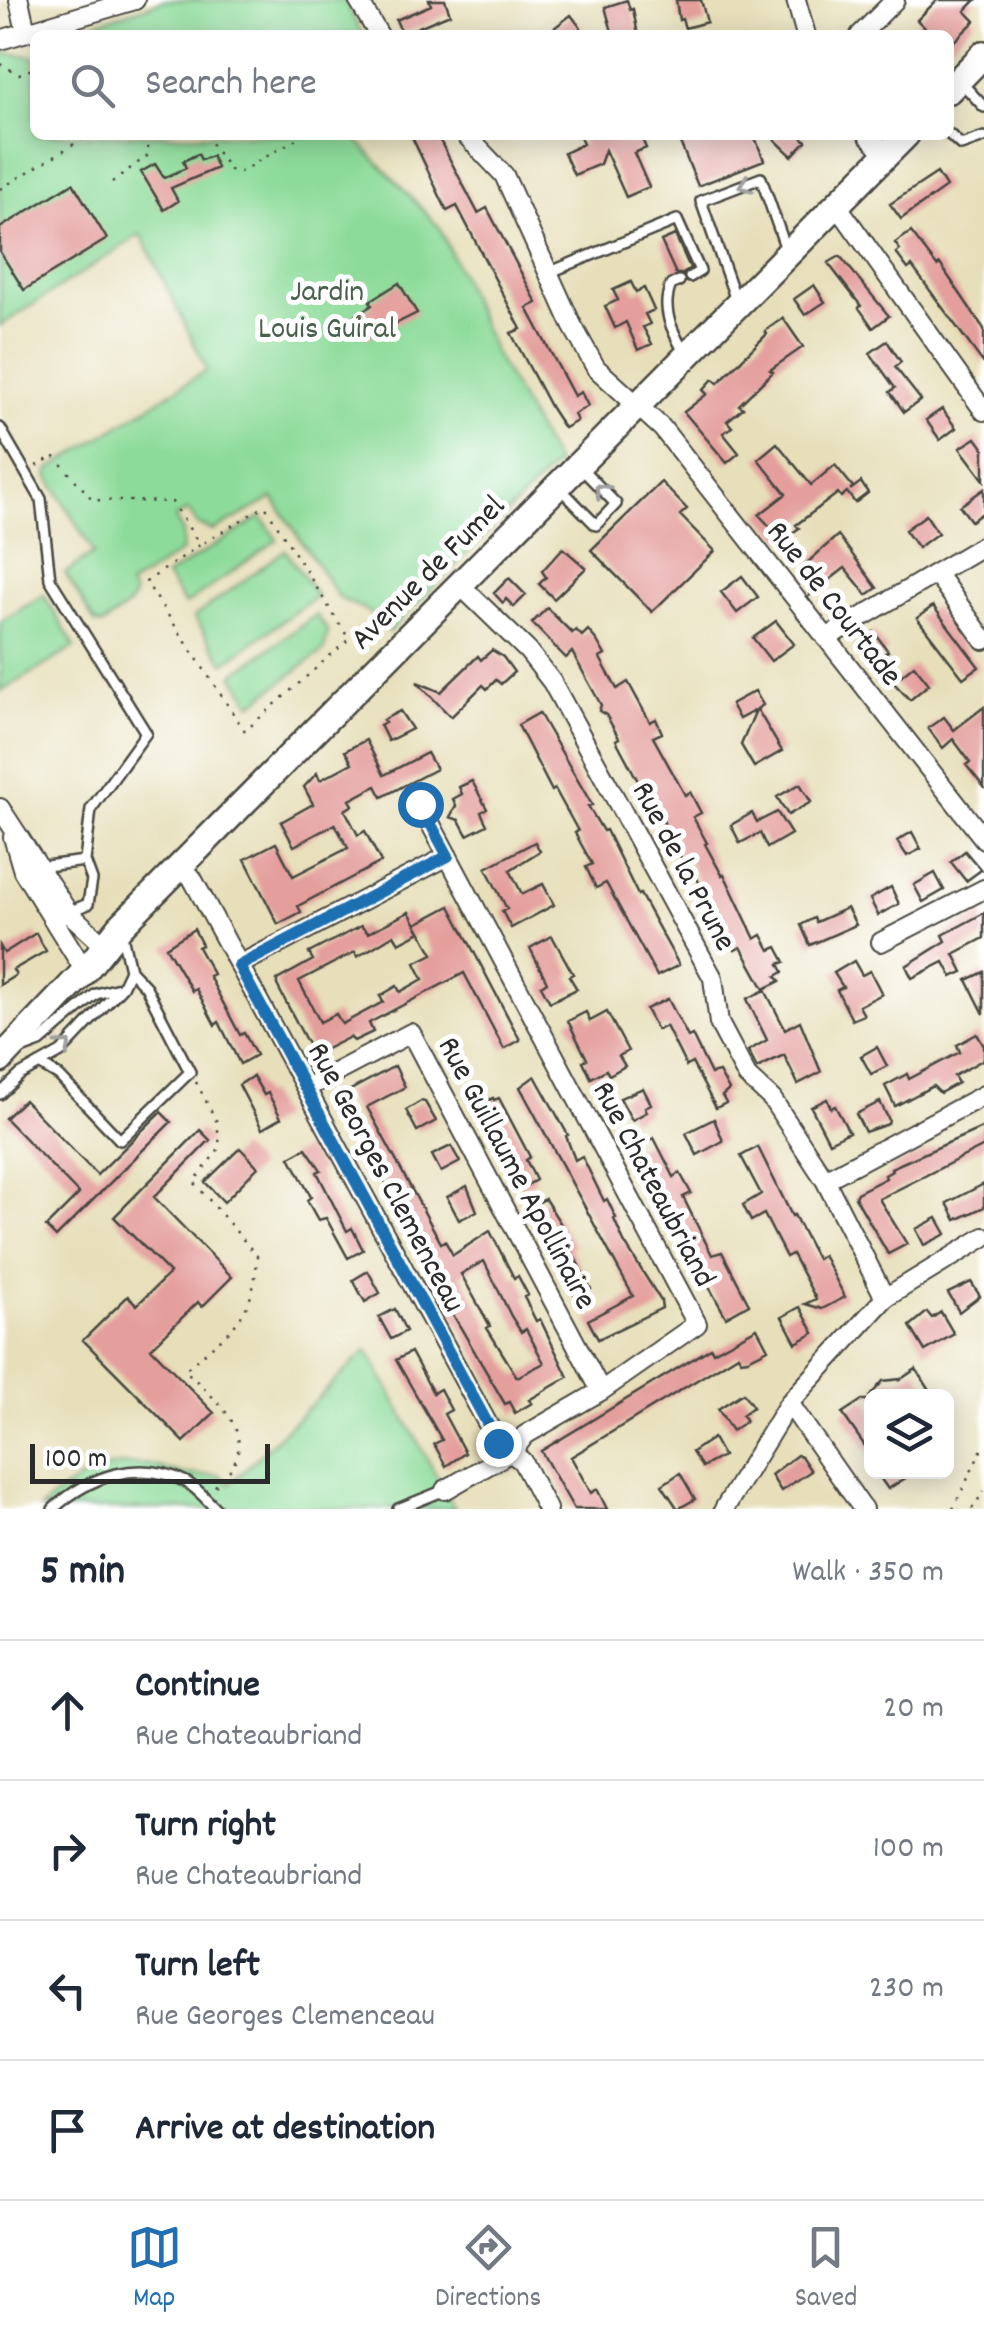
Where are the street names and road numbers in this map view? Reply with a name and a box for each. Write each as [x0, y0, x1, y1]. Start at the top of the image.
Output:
street label: Avenue de Fumel [341, 486, 518, 663]
street label: Rue de Courtade [753, 513, 911, 698]
street label: Rue de la Prune [618, 774, 746, 960]
street label: Rue Guillaume Apollinaire [423, 1030, 606, 1319]
street label: Rue Georges Clemenceau [293, 1035, 474, 1322]
street label: Rue Chateaubriand [578, 1074, 725, 1297]

